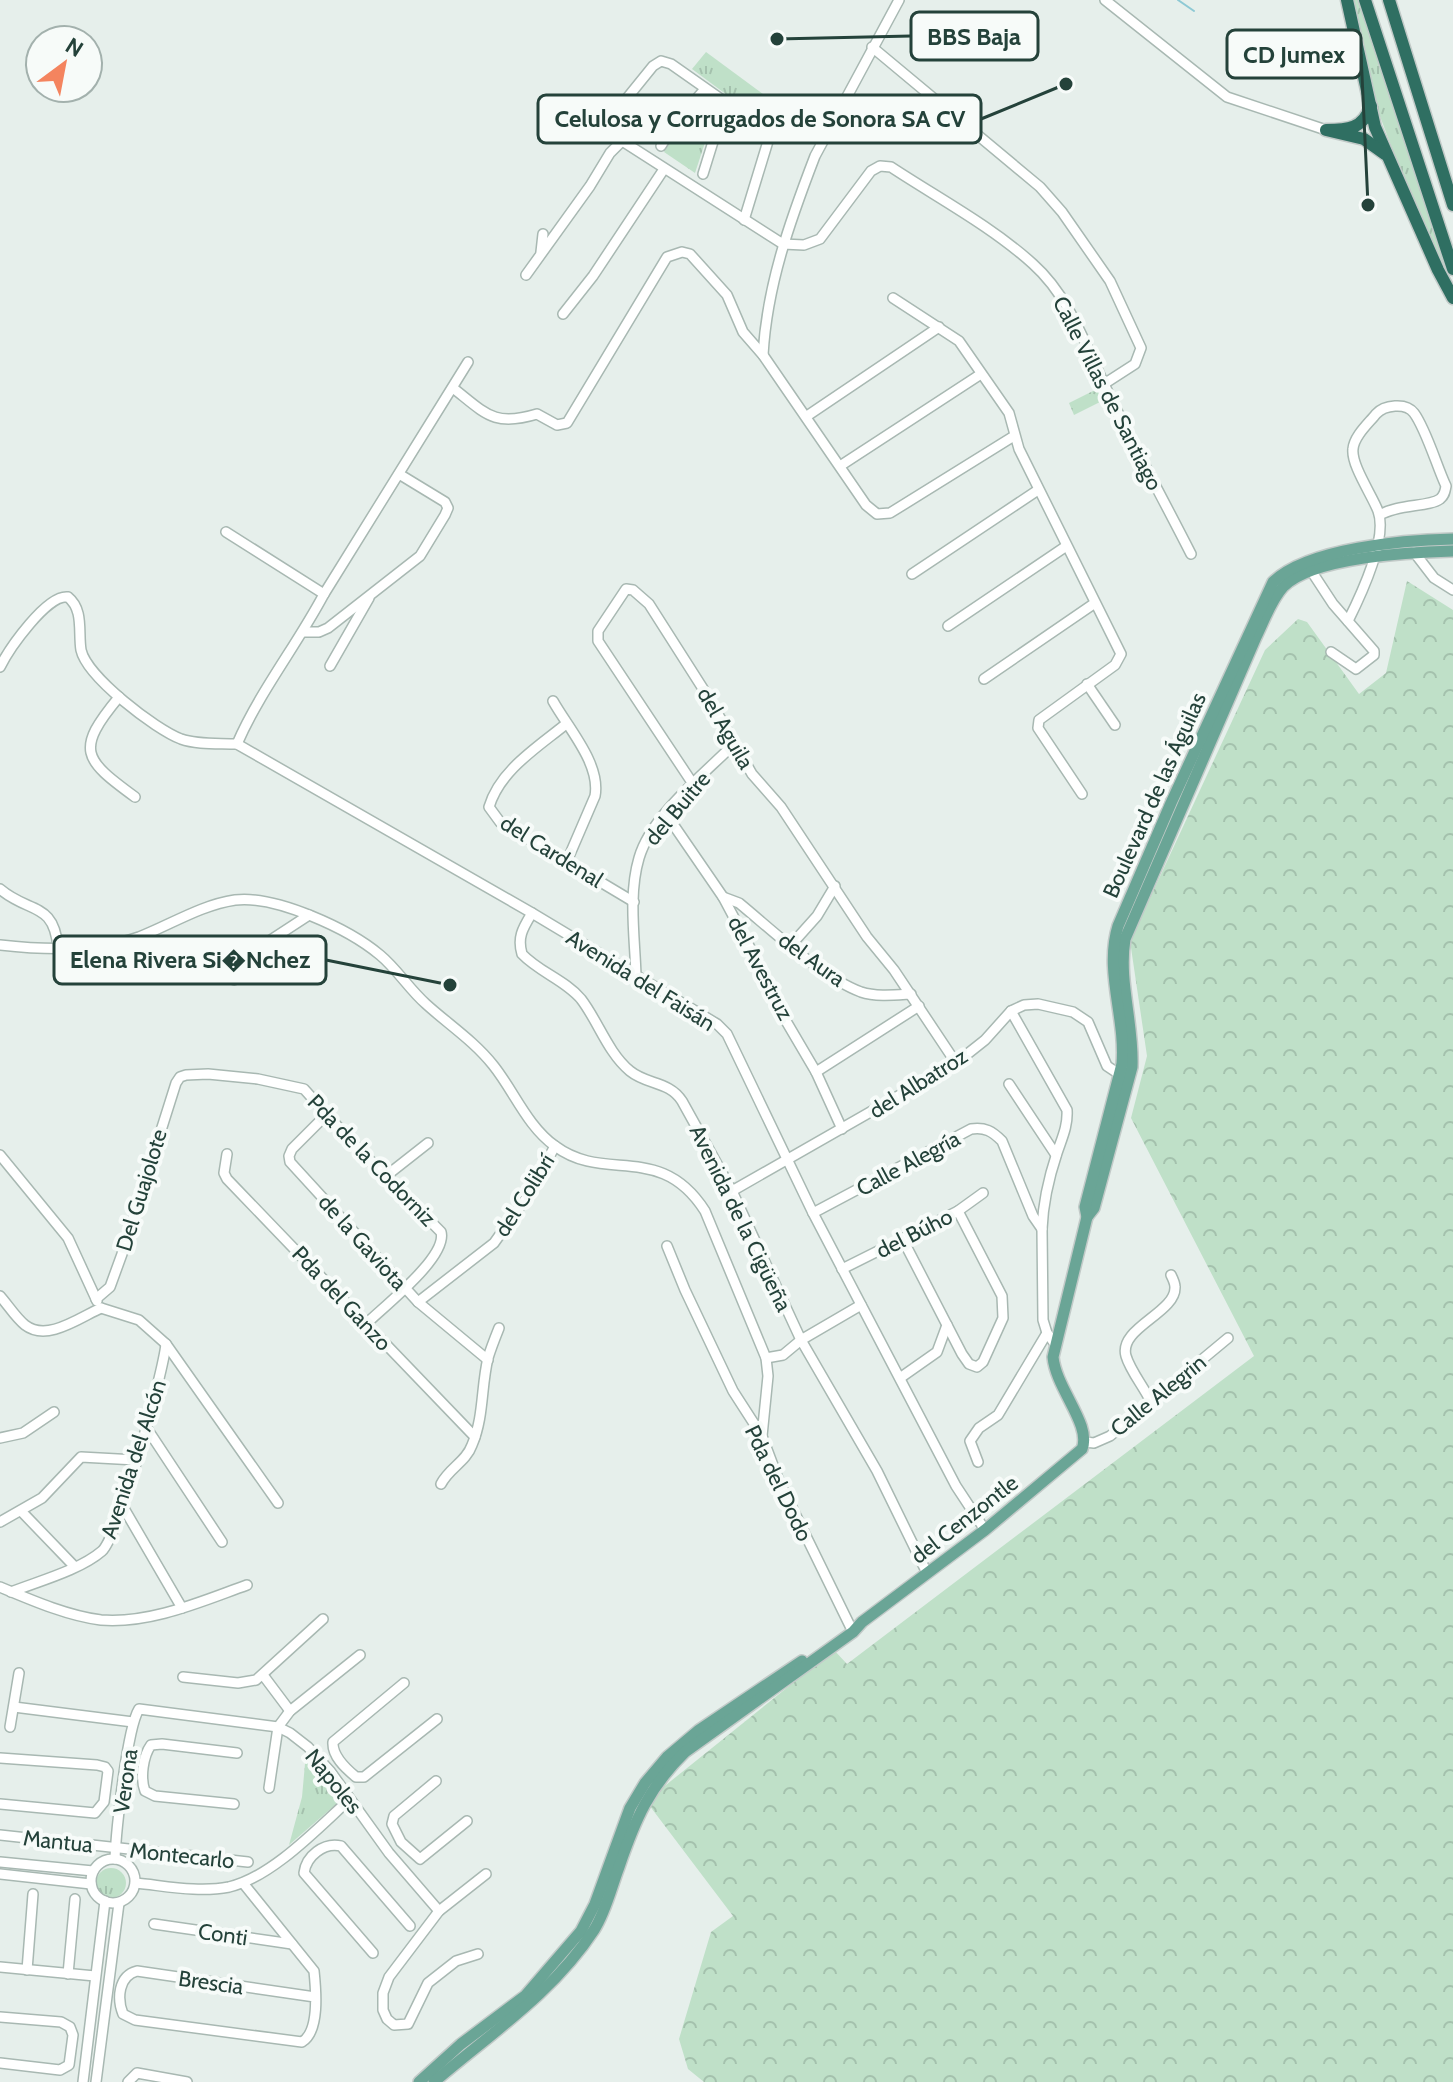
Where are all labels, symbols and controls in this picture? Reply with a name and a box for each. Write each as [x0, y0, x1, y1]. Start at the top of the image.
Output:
callout: BBS Baja [911, 12, 1038, 60]
text: BBS Baja [927, 22, 1021, 51]
north arrow [24, 24, 104, 104]
callout: CD Jumex [1227, 30, 1361, 78]
text: N [61, 32, 88, 63]
text: CD Jumex [1243, 40, 1345, 69]
callout: Celulosa y Corrugados de Sonora SA CV [538, 95, 981, 143]
text: Celulosa y Corrugados de Sonora SA CV [555, 104, 966, 133]
street label: Calle Villas de Santiago [1047, 292, 1168, 495]
street label: del Aguila [691, 683, 760, 774]
street label: Boulevard de las Águilas [1097, 688, 1212, 902]
street label: del Buitre [639, 766, 716, 851]
street label: del Cardenal [495, 809, 609, 894]
street label: del Avestruz [722, 912, 799, 1025]
street label: Avenida del Faisán [561, 924, 720, 1037]
street label: del Aura [773, 926, 851, 993]
callout: Elena Rivera Si�Nchez [54, 936, 326, 984]
text: Elena Rivera Si�Nchez [70, 945, 310, 974]
street label: del Albatroz [864, 1043, 973, 1124]
street label: Pda de la Codorniz [302, 1089, 441, 1232]
street label: Avenida de la Cigüeña [684, 1121, 798, 1316]
street label: Calle Alegría [852, 1125, 965, 1202]
street label: Del Guajolote [110, 1126, 173, 1255]
street label: del Colibrí [488, 1149, 561, 1242]
street label: de la Gaviota [313, 1189, 413, 1296]
street label: del Búho [871, 1203, 957, 1264]
street label: Pda del Ganzo [286, 1240, 397, 1356]
street label: Calle Alegrin [1105, 1349, 1212, 1442]
street label: Avenida del Alcón [95, 1376, 172, 1542]
street label: Pda del Dodo [739, 1421, 818, 1546]
street label: del Cenzontle [905, 1469, 1023, 1570]
street label: Napoles [299, 1743, 368, 1819]
street label: Verona [108, 1747, 143, 1815]
street label: Mantua [22, 1824, 95, 1859]
street label: Montecarlo [128, 1837, 236, 1874]
street label: Conti [197, 1918, 249, 1951]
street label: Brescia [177, 1965, 246, 2000]

